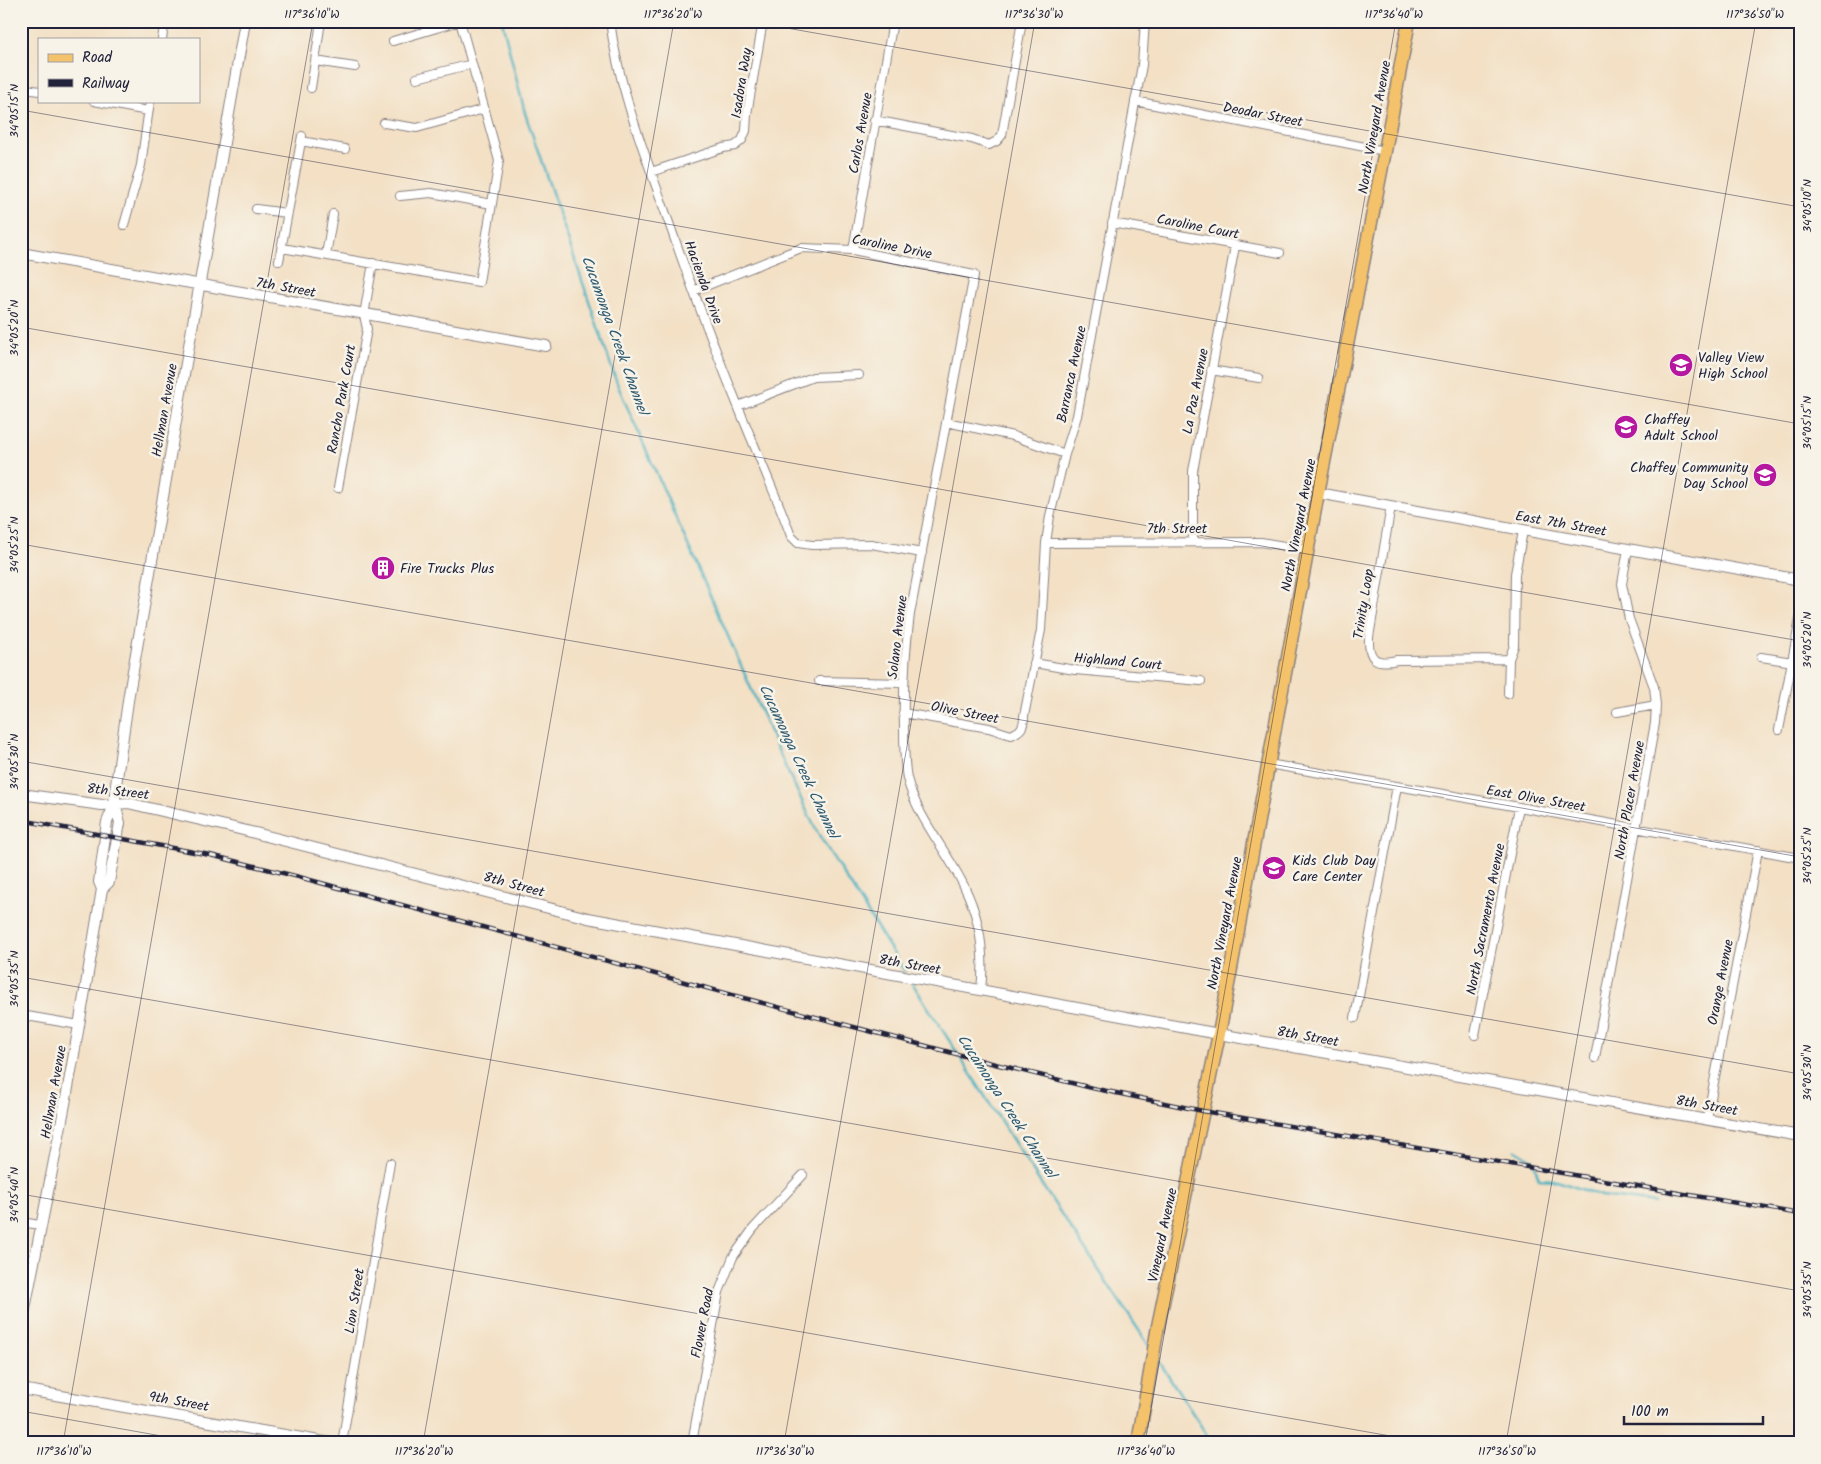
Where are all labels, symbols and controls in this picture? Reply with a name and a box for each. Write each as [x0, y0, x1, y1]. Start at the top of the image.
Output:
text: 117°36'10"W [284, 5, 340, 24]
text: 117°36'20"W [644, 5, 702, 24]
text: 117°36'30"W [1005, 5, 1063, 24]
text: 117°36'40"W [1365, 5, 1423, 24]
text: 117°36'50"W [1726, 5, 1784, 24]
legend [38, 38, 200, 102]
text: Road [82, 46, 113, 70]
street label: Isadora Way [726, 46, 758, 120]
street label: North Vineyard Avenue [1352, 58, 1398, 196]
text: Railway [82, 72, 130, 96]
text: 34°05'15"N [5, 84, 24, 138]
street label: Carlos Avenue [843, 90, 879, 176]
street label: Deodar Street [1221, 96, 1305, 134]
text: 34°05'10"N [1798, 179, 1817, 233]
street label: Caroline Court [1155, 208, 1241, 246]
street label: Caroline Drive [850, 228, 934, 266]
street label: Hacienda Drive [678, 237, 729, 328]
water label: Cucamonga Creek Channel [574, 252, 655, 421]
street label: 7th Street [254, 272, 318, 304]
text: 34°05'20"N [5, 300, 24, 356]
street label: Barranca Avenue [1051, 323, 1093, 425]
street label: Rancho Park Court [322, 342, 363, 455]
street label: La Paz Avenue [1177, 346, 1215, 436]
place label: Valley View High School [1698, 347, 1768, 385]
school or university icon: Valley View High School [1668, 352, 1694, 378]
street label: Hellman Avenue [146, 361, 184, 459]
text: 34°05'15"N [1798, 396, 1817, 450]
place label: Chaffey Adult School [1644, 409, 1719, 447]
school or university icon: Chaffey Adult School [1613, 414, 1639, 440]
street label: North Vineyard Avenue [1275, 456, 1323, 594]
place label: Chaffey Community Day School [1630, 457, 1749, 495]
school or university icon: Chaffey Community Day School [1752, 462, 1778, 488]
street label: East 7th Street [1513, 505, 1609, 543]
text: 34°05'25"N [5, 516, 24, 574]
street label: 7th Street [1147, 518, 1208, 540]
building icon: Fire Trucks Plus [370, 555, 396, 581]
place label: Fire Trucks Plus [400, 558, 494, 580]
street label: Trinity Loop [1348, 567, 1380, 641]
street label: Solano Avenue [882, 593, 914, 680]
text: 34°05'20"N [1798, 612, 1817, 668]
street label: Highland Court [1073, 647, 1163, 677]
water label: Cucamonga Creek Channel [752, 680, 846, 846]
street label: Olive Street [929, 696, 1001, 730]
text: 34°05'30"N [5, 734, 24, 790]
street label: North Placer Avenue [1609, 738, 1651, 861]
street label: 8th Street [86, 778, 151, 806]
street label: East Olive Street [1484, 779, 1588, 819]
text: 34°05'25"N [1798, 827, 1817, 885]
street label: North Sacramento Avenue [1460, 841, 1512, 997]
place label: Kids Club Day Care Center [1292, 850, 1376, 888]
street label: North Vineyard Avenue [1201, 854, 1249, 992]
school or university icon: Kids Club Day Care Center [1261, 855, 1287, 881]
street label: 8th Street [481, 866, 547, 904]
street label: Orange Avenue [1702, 937, 1740, 1027]
street label: 8th Street [877, 949, 943, 981]
text: 34°05'35"N [5, 950, 24, 1008]
street label: 8th Street [1275, 1021, 1341, 1053]
water label: Cucamonga Creek Channel [950, 1030, 1064, 1186]
street label: Hellman Avenue [35, 1043, 73, 1141]
text: 34°05'30"N [1798, 1045, 1817, 1101]
street label: 8th Street [1674, 1090, 1740, 1122]
text: 34°05'40"N [5, 1167, 24, 1223]
street label: Vineyard Avenue [1142, 1185, 1184, 1285]
text: 34°05'35"N [1798, 1261, 1817, 1319]
street label: Lion Street [339, 1266, 371, 1335]
street label: Flower Road [685, 1285, 721, 1360]
street label: 9th Street [147, 1386, 211, 1418]
scale bar [1624, 1394, 1762, 1426]
text: 100 m [1631, 1400, 1669, 1424]
text: 117°36'10"W [36, 1442, 92, 1461]
text: 117°36'20"W [395, 1442, 453, 1461]
text: 117°36'30"W [756, 1442, 814, 1461]
text: 117°36'40"W [1117, 1442, 1175, 1461]
text: 117°36'50"W [1478, 1442, 1536, 1461]

